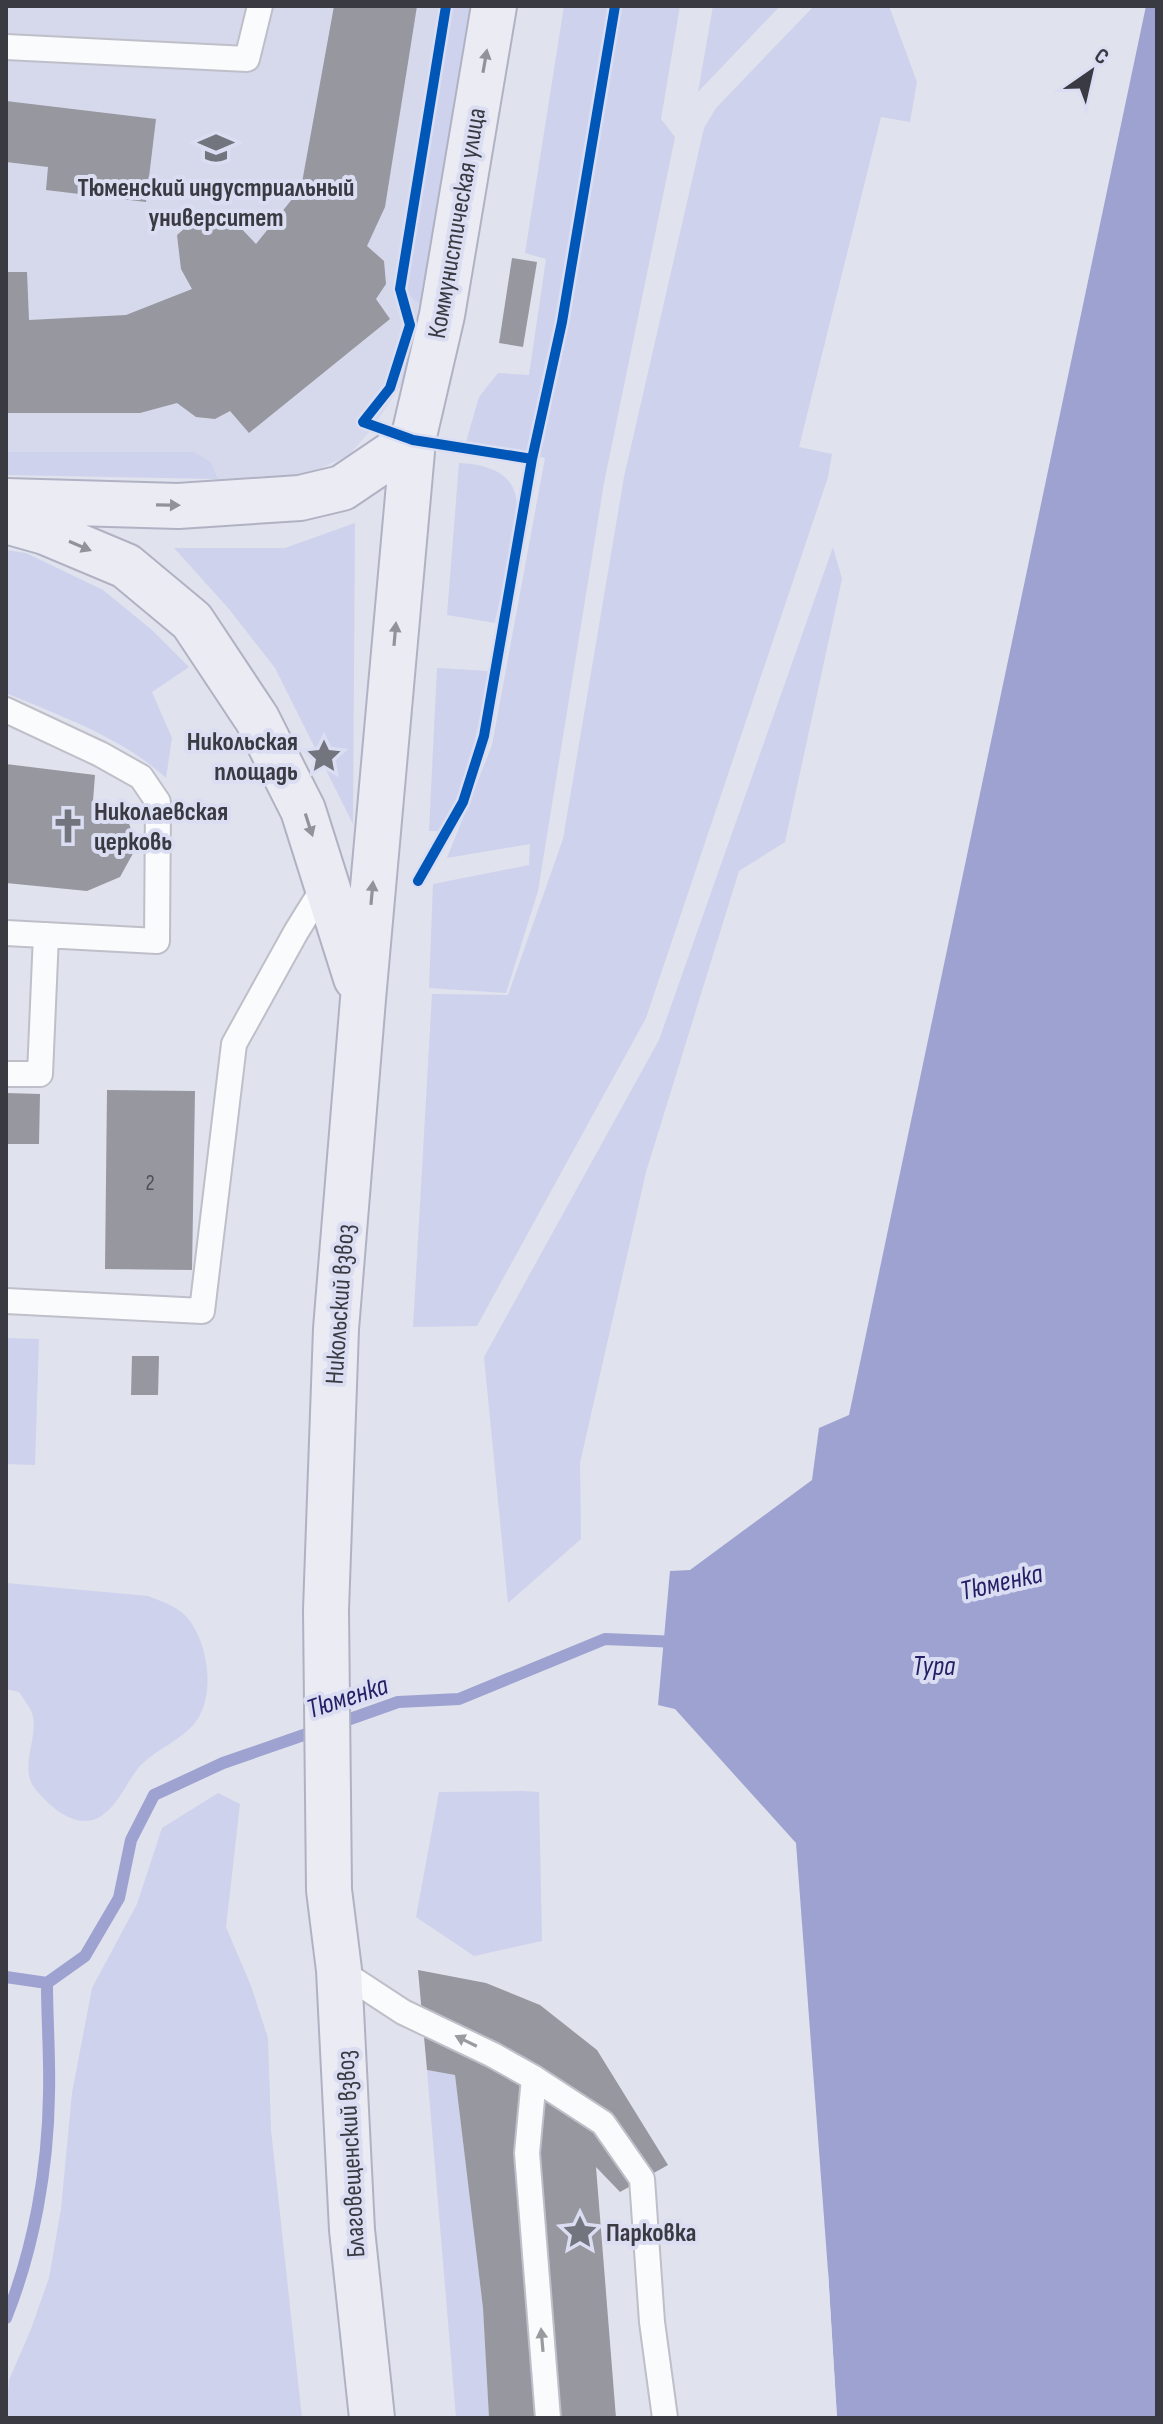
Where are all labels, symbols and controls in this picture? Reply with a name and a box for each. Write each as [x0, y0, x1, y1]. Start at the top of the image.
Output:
north arrow [1051, 32, 1131, 112]
text: С [1089, 42, 1114, 71]
one-way arrow [479, 48, 492, 73]
street label: Коммунистическая улица [422, 106, 493, 341]
school or university icon: Тюменский индустриальный университет [197, 129, 235, 167]
place label: Тюменский индустриальный университет [78, 173, 354, 234]
one-way arrow [156, 499, 181, 512]
one-way arrow [68, 540, 92, 553]
one-way arrow [388, 621, 401, 646]
place label: Никольская площадь [187, 727, 298, 788]
place icon: Никольская площадь [305, 737, 343, 775]
place label: Николаевская церковь [94, 797, 228, 858]
church icon: Николаевская церковь [49, 807, 87, 845]
one-way arrow [303, 814, 315, 838]
one-way arrow [366, 880, 379, 905]
house number: 2 [145, 1170, 155, 1197]
street label: Никольский взвоз [319, 1223, 362, 1385]
water label: Тюменка [957, 1557, 1046, 1608]
water label: Тура [913, 1650, 956, 1683]
water label: Тюменка [303, 1669, 393, 1726]
one-way arrow [454, 2034, 477, 2048]
street label: Благовещенский взвоз [331, 2050, 372, 2258]
place icon: Парковка [561, 2213, 599, 2251]
place label: Парковка [606, 2218, 696, 2249]
one-way arrow [535, 2327, 548, 2352]

